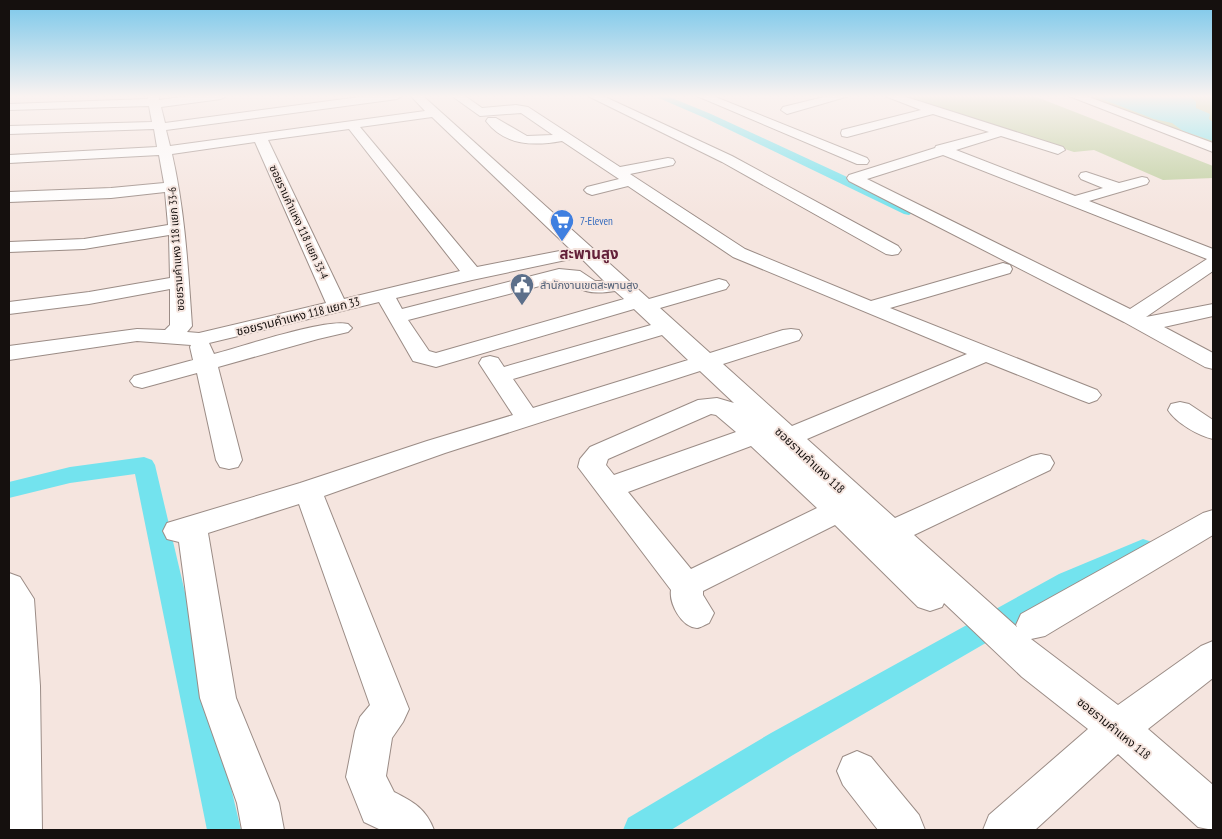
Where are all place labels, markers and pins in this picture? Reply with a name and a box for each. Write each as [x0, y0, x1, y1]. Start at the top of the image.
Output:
supermarket icon: 7-Eleven [549, 208, 575, 242]
place label: 7-Eleven [580, 214, 613, 228]
public building icon: สำนักงานเขตสะพานสูง [509, 272, 535, 306]
place label: สำนักงานเขตสะพานสูง [540, 278, 638, 292]

